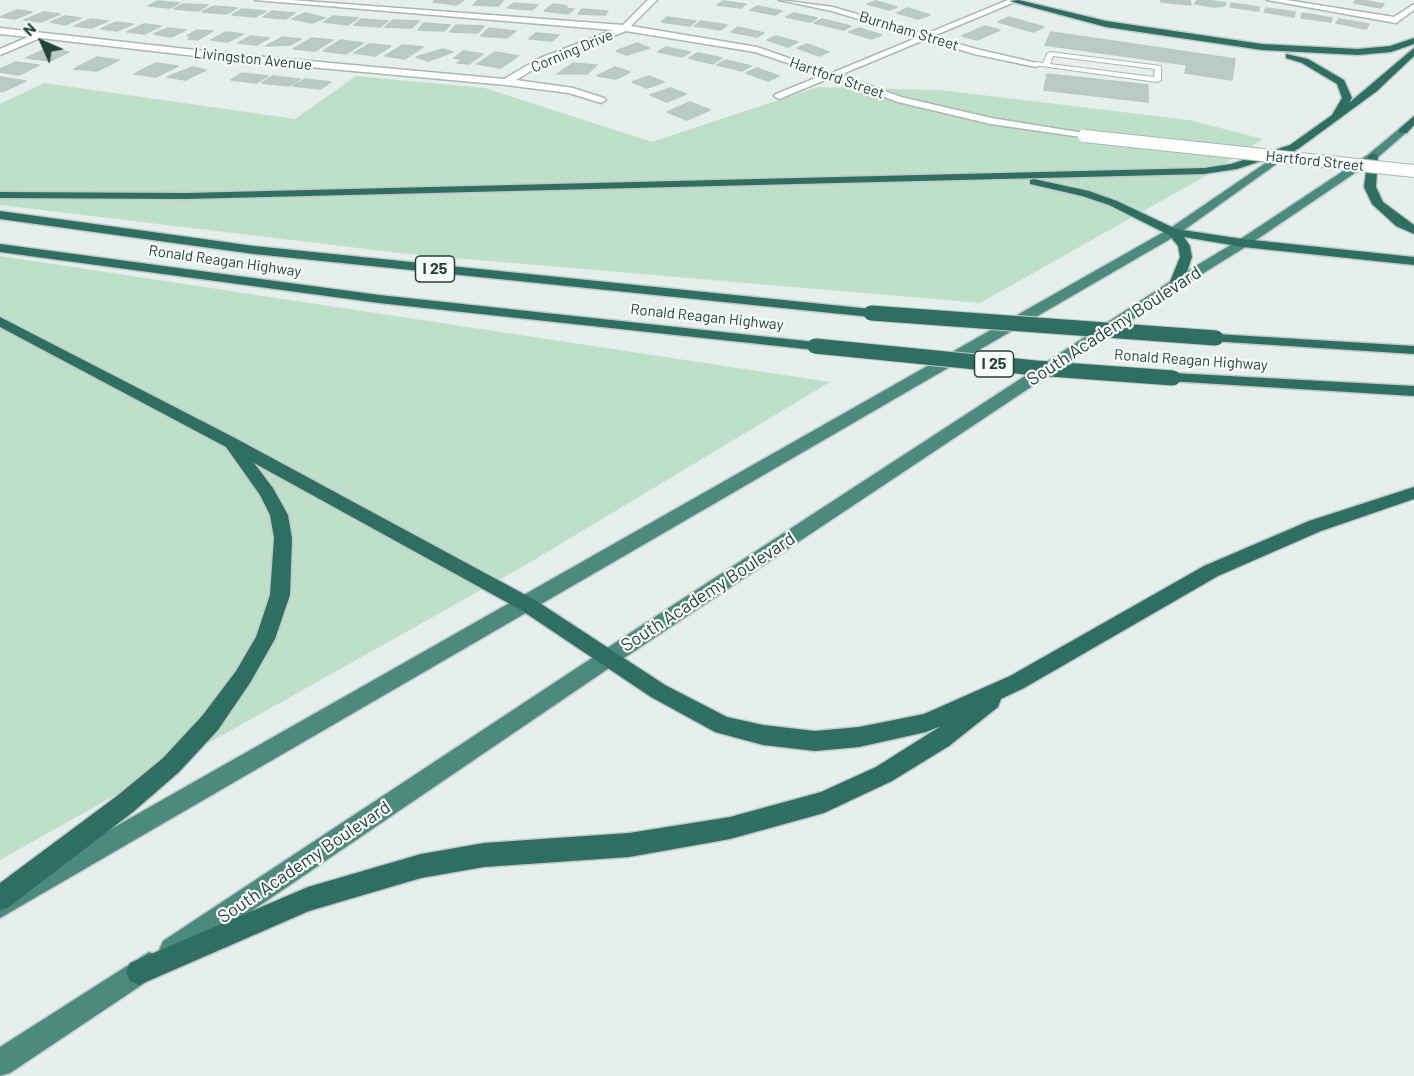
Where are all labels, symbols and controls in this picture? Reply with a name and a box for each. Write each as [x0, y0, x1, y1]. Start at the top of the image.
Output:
street label: Burnham Street [857, 7, 961, 55]
north arrow [12, 12, 72, 72]
text: N [18, 18, 39, 39]
street label: Corning Drive [528, 26, 616, 76]
street label: Livingston Avenue [193, 44, 313, 74]
street label: Hartford Street [787, 53, 887, 103]
street label: Hartford Street [1265, 147, 1365, 175]
street label: Ronald Reagan Highway [148, 241, 302, 281]
road number: I 25 [416, 256, 454, 282]
street label: South Academy Boulevard [1023, 262, 1205, 390]
street label: Ronald Reagan Highway [630, 300, 784, 334]
street label: Ronald Reagan Highway [1114, 346, 1268, 374]
road number: I 25 [974, 351, 1014, 377]
street label: South Academy Boulevard [617, 528, 799, 656]
street label: South Academy Boulevard [214, 796, 394, 928]

